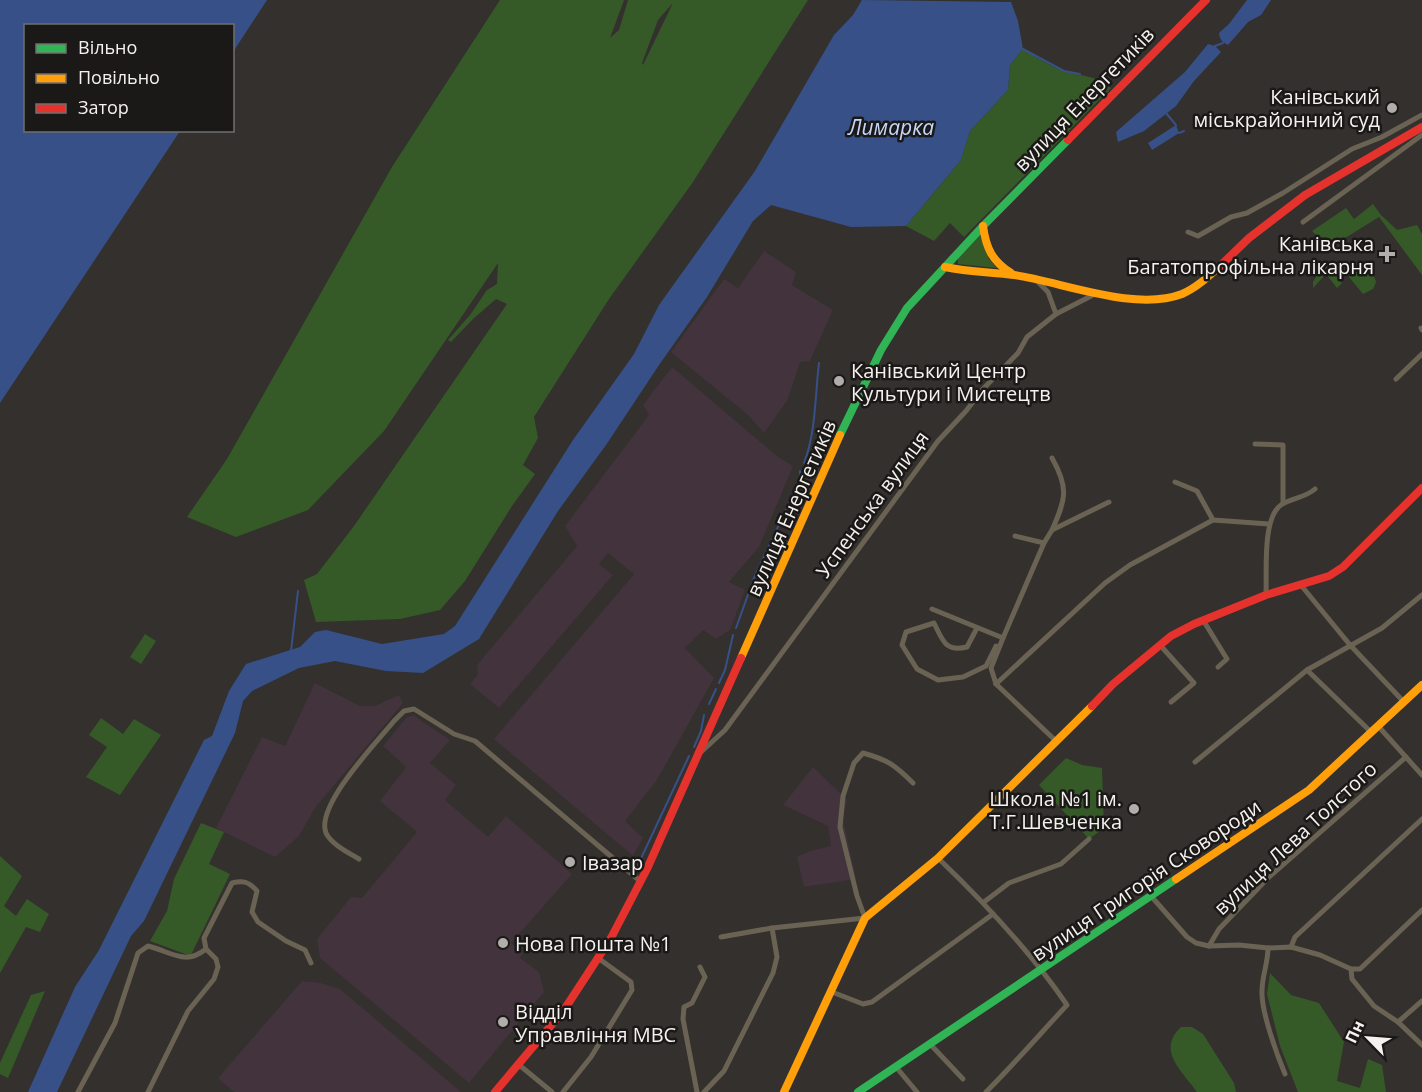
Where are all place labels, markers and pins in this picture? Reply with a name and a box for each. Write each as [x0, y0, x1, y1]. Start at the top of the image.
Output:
place label: Канівський міськрайонний суд [1193, 83, 1380, 133]
marker: Канівський міськрайонний суд [1385, 101, 1399, 115]
place label: Канівська Багатопрофільна лікарня [1127, 230, 1374, 280]
marker: Канівська Багатопрофільна лікарня [1378, 245, 1396, 263]
place label: Канівський Центр Культури і Мистецтв [851, 357, 1051, 407]
marker: Канівський Центр Культури і Мистецтв [832, 374, 846, 388]
place label: Школа №1 ім. Т.Г.Шевченка [989, 785, 1122, 835]
marker: Школа №1 ім. Т.Г.Шевченка [1127, 802, 1141, 816]
place label: Івазар [582, 849, 643, 876]
marker: Івазар [563, 855, 577, 869]
place label: Нова Пошта №1 [515, 930, 671, 957]
marker: Нова Пошта №1 [496, 936, 510, 950]
place label: Відділ Управління МВС [515, 998, 676, 1048]
marker: Відділ Управління МВС [496, 1015, 510, 1029]

